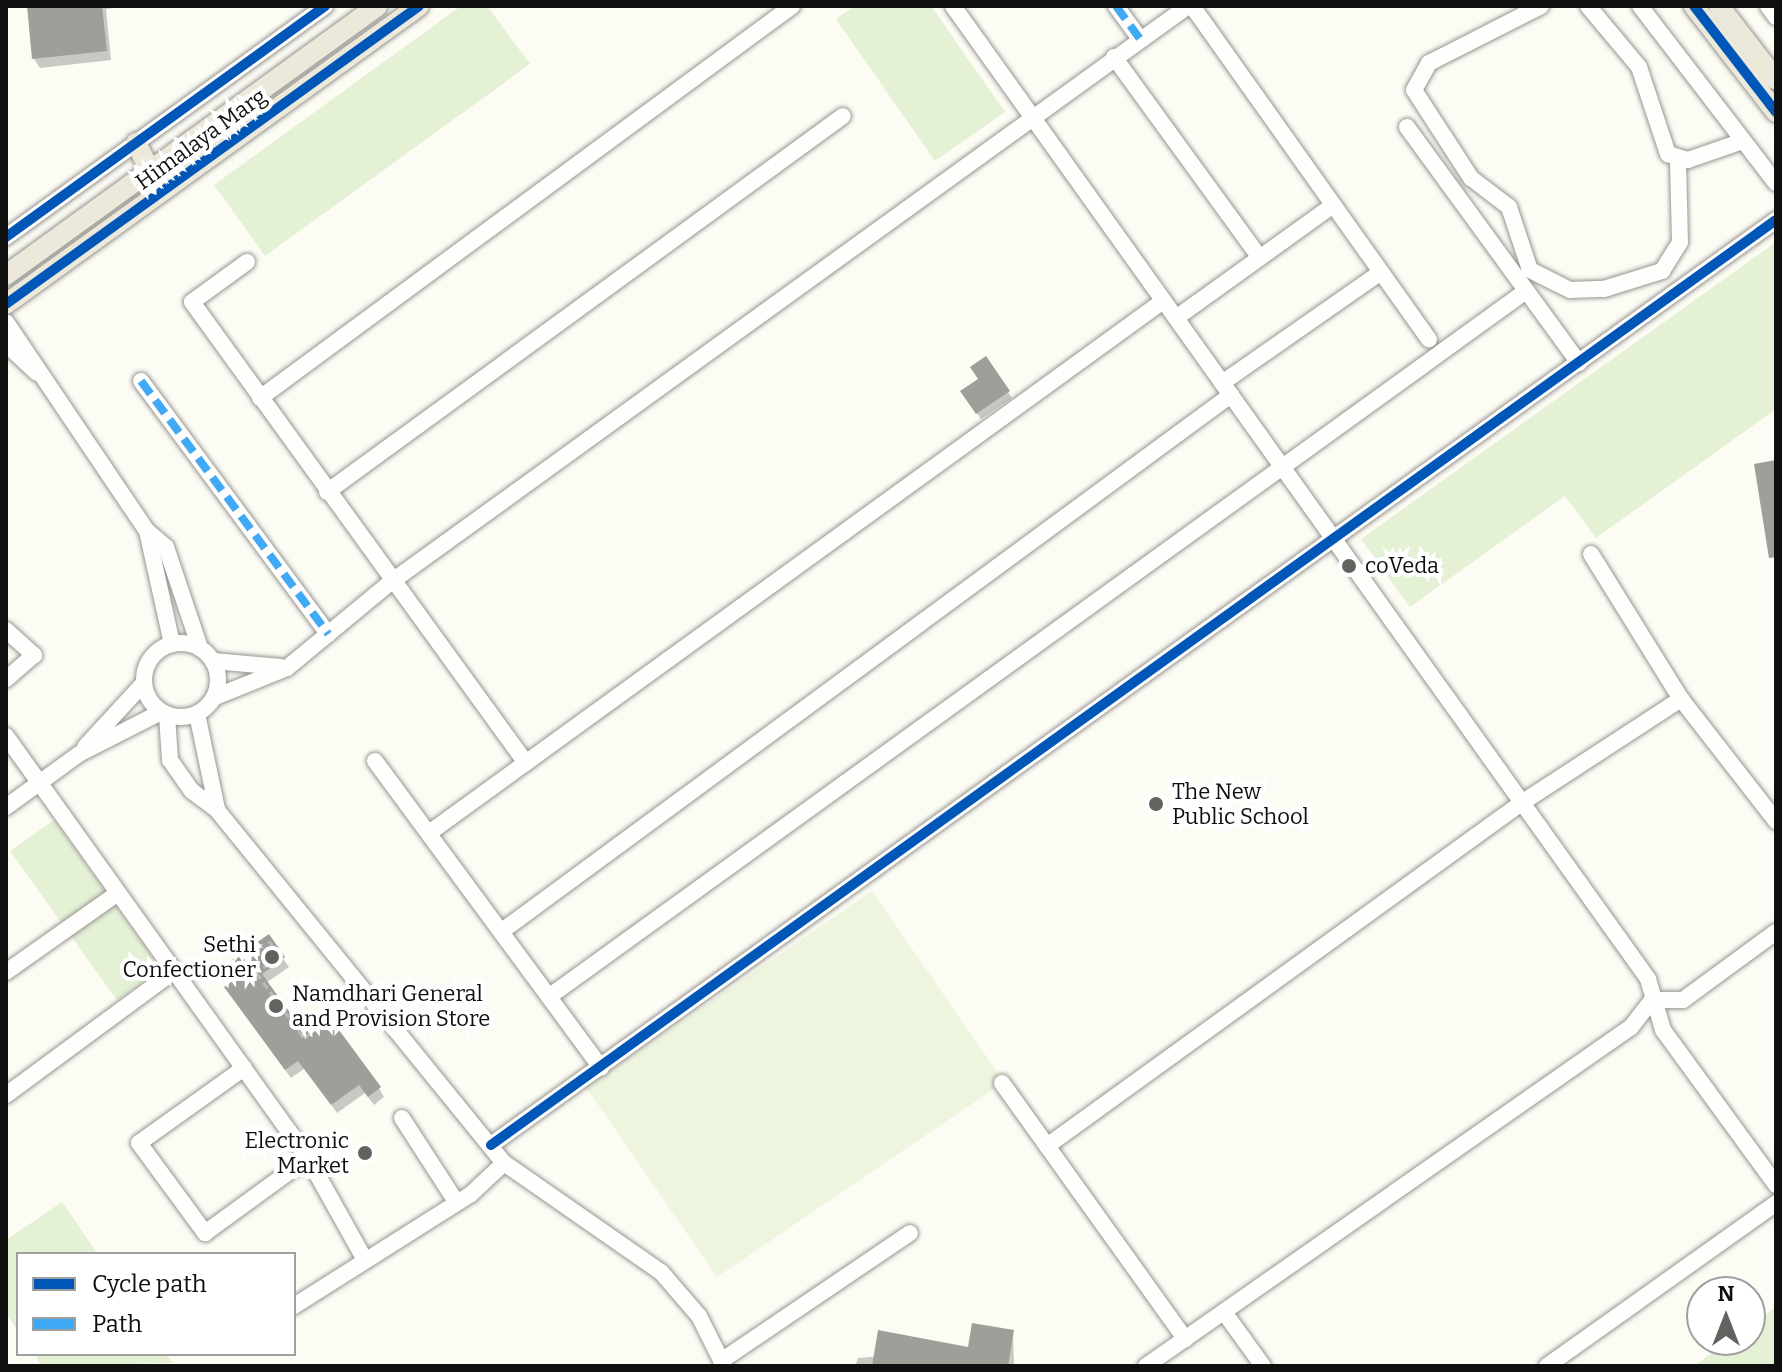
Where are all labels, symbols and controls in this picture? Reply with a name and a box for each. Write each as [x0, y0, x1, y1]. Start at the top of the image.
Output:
street label: Himalaya Marg [131, 83, 271, 195]
place label: coVeda [1365, 553, 1439, 579]
marker: coVeda [1340, 557, 1358, 575]
place label: The New Public School [1172, 778, 1309, 830]
marker: The New Public School [1147, 795, 1165, 813]
place label: Sethi Confectioner [123, 931, 256, 982]
marker: Sethi Confectioner [263, 948, 281, 966]
place label: Namdhari General and Provision Store [292, 980, 490, 1032]
marker: Namdhari General and Provision Store [267, 997, 285, 1015]
place label: Electronic Market [244, 1127, 349, 1178]
marker: Electronic Market [356, 1144, 374, 1162]
legend [16, 1252, 296, 1356]
text: Cycle path [92, 1270, 207, 1298]
north arrow [1686, 1276, 1766, 1356]
text: N [1718, 1280, 1734, 1307]
text: Path [92, 1310, 142, 1338]

